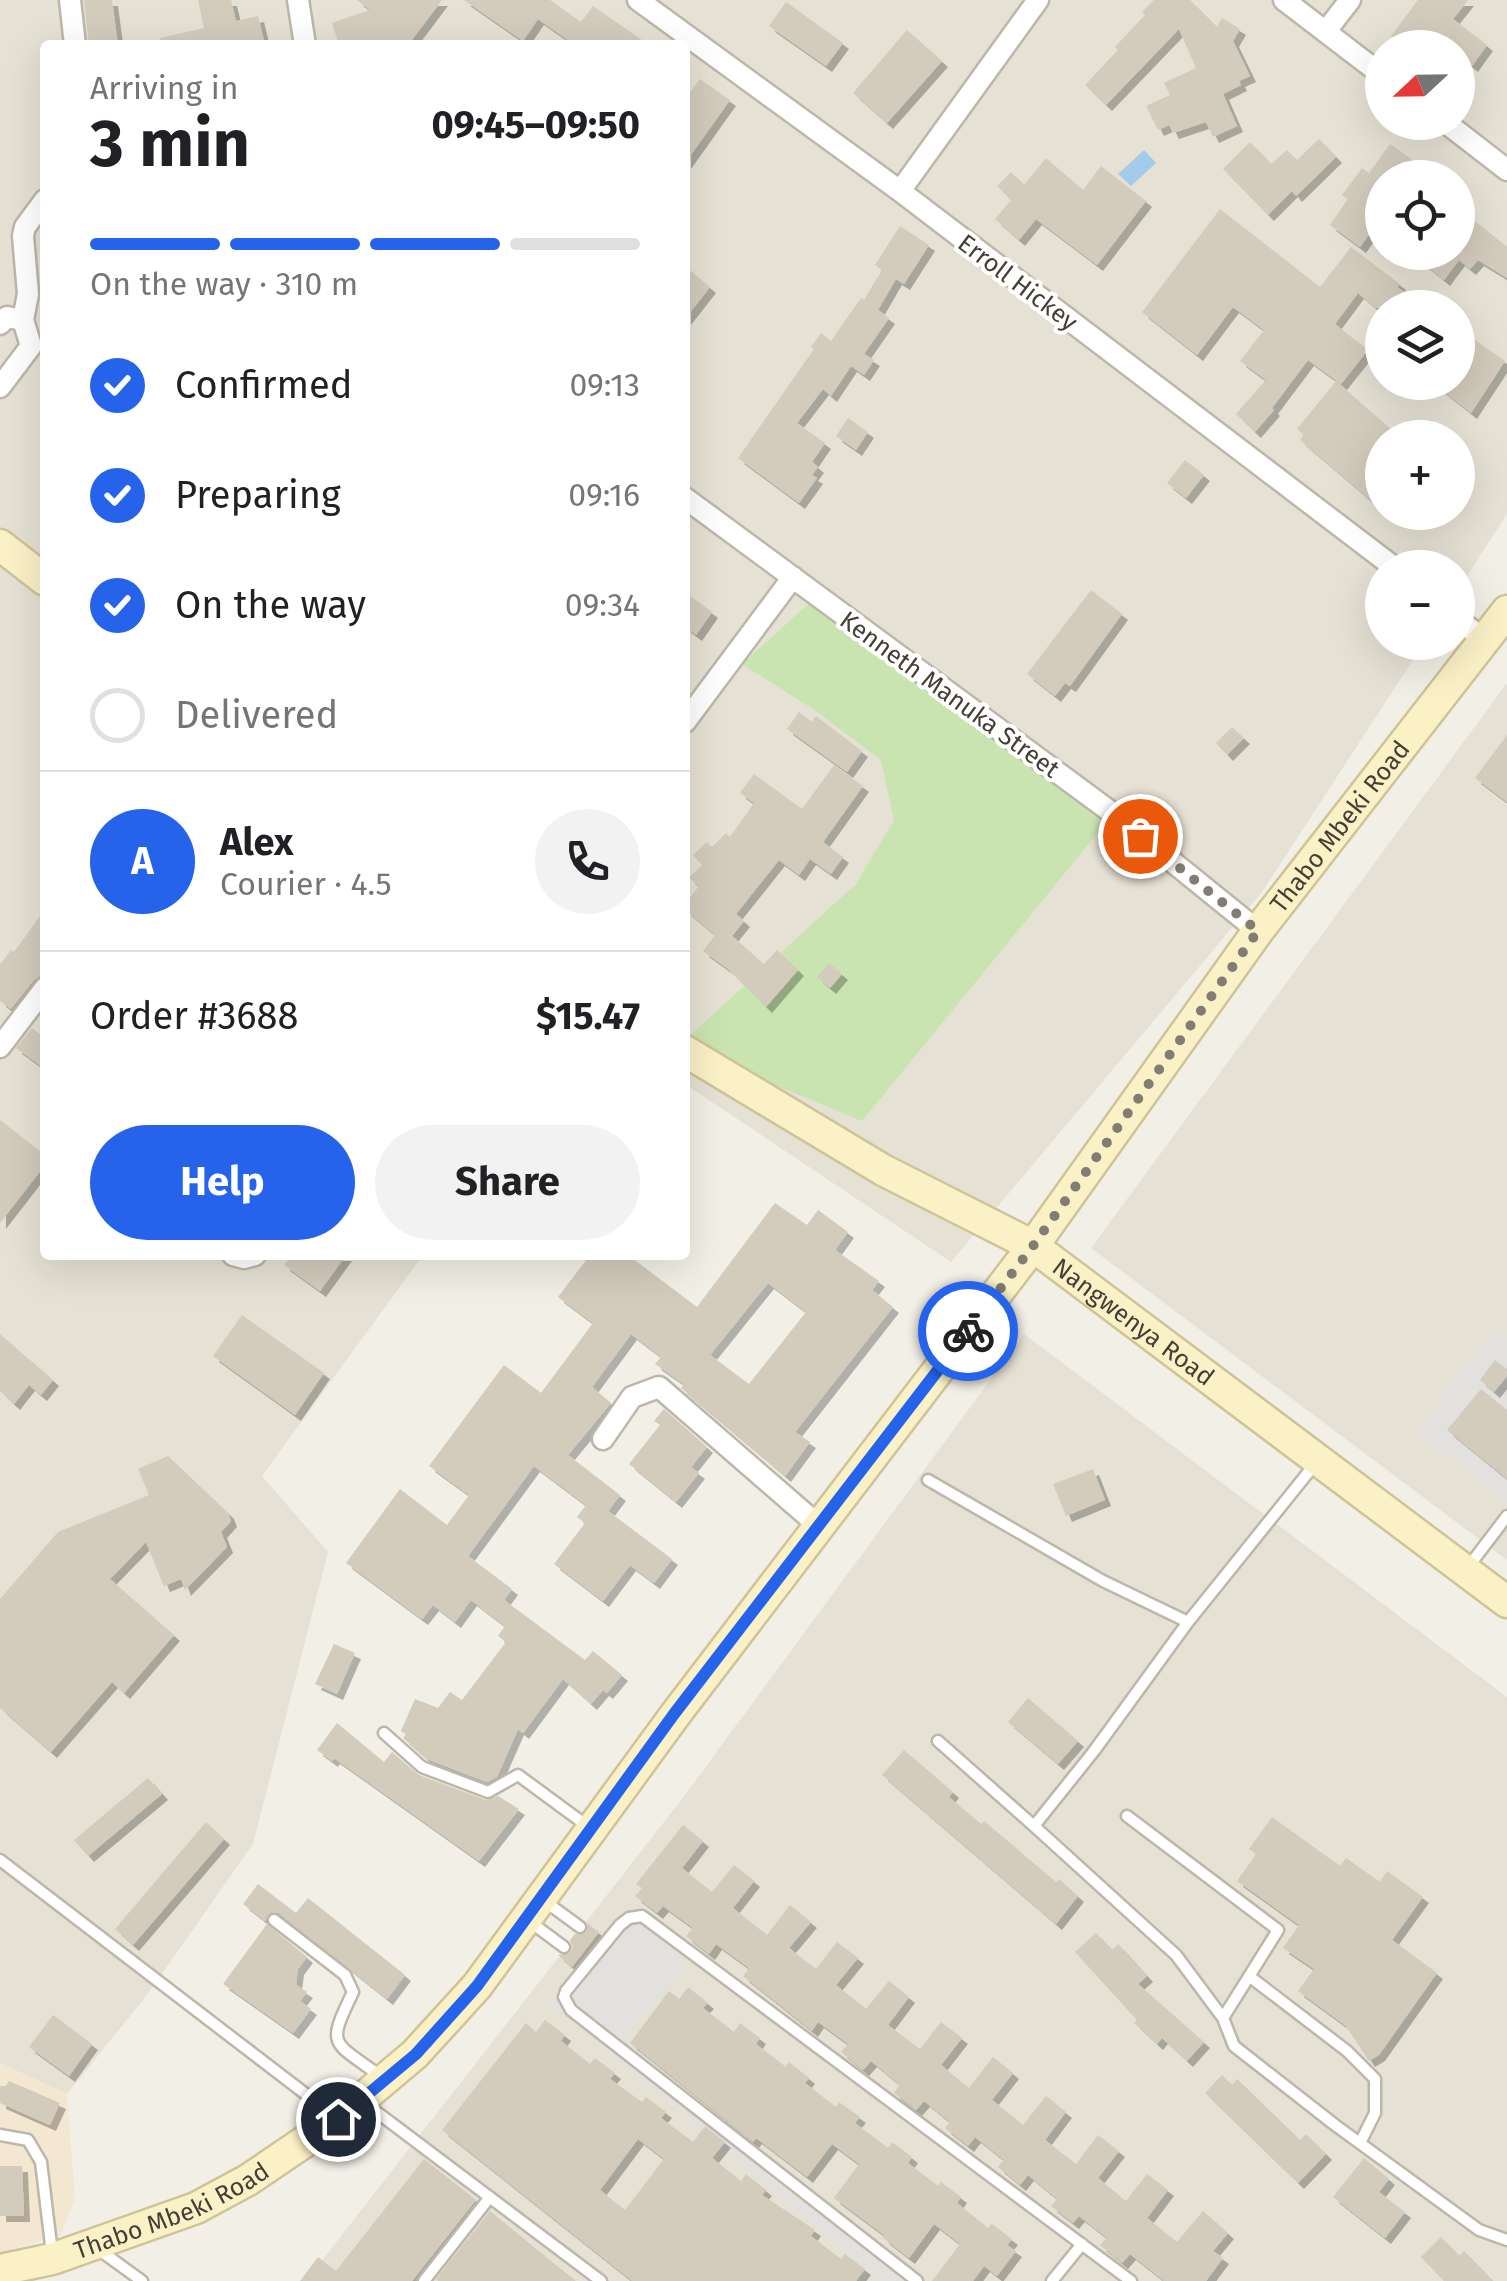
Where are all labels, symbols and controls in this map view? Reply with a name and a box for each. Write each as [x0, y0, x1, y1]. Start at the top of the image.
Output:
north arrow [1365, 30, 1475, 140]
map controls [1365, 30, 1475, 660]
text: Arriving in [90, 69, 238, 107]
text: 09:45–09:50 [432, 102, 640, 148]
text: 3 min [90, 105, 250, 183]
button: locate [1365, 160, 1475, 270]
street label: Erroll Hickey [952, 228, 1084, 338]
text: On the way · 310 m [90, 265, 358, 303]
button: layers [1365, 290, 1475, 400]
icon: check [90, 358, 145, 413]
text: Confirmed [175, 362, 353, 408]
text: 09:13 [569, 366, 640, 404]
button: + [1365, 420, 1475, 530]
icon: check [90, 468, 145, 523]
text: Preparing [175, 472, 341, 518]
text: 09:16 [568, 476, 640, 514]
button: − [1365, 550, 1475, 660]
icon: check [90, 578, 145, 633]
text: On the way [175, 582, 366, 628]
text: 09:34 [565, 586, 640, 624]
street label: Kenneth Manuka Street [834, 605, 1066, 785]
text: Delivered [175, 692, 338, 738]
street label: Thabo Mbeki Road [1264, 735, 1416, 919]
pin [1098, 794, 1183, 879]
button: phone [535, 809, 640, 914]
icon: bag [1113, 809, 1168, 864]
text: Alex [220, 819, 293, 865]
text: A [131, 838, 154, 884]
text: Courier · 4.5 [220, 865, 391, 903]
text: Order #3688 [90, 993, 298, 1039]
text: $15.47 [536, 993, 640, 1039]
button: Help [90, 1125, 355, 1240]
button: Share [375, 1125, 640, 1240]
street label: Nangwenya Road [1046, 1252, 1220, 1393]
courier [918, 1281, 1018, 1381]
icon: bike [941, 1304, 996, 1359]
pin [296, 2077, 381, 2162]
icon: home [311, 2092, 366, 2147]
street label: Thabo Mbeki Road [70, 2156, 275, 2266]

